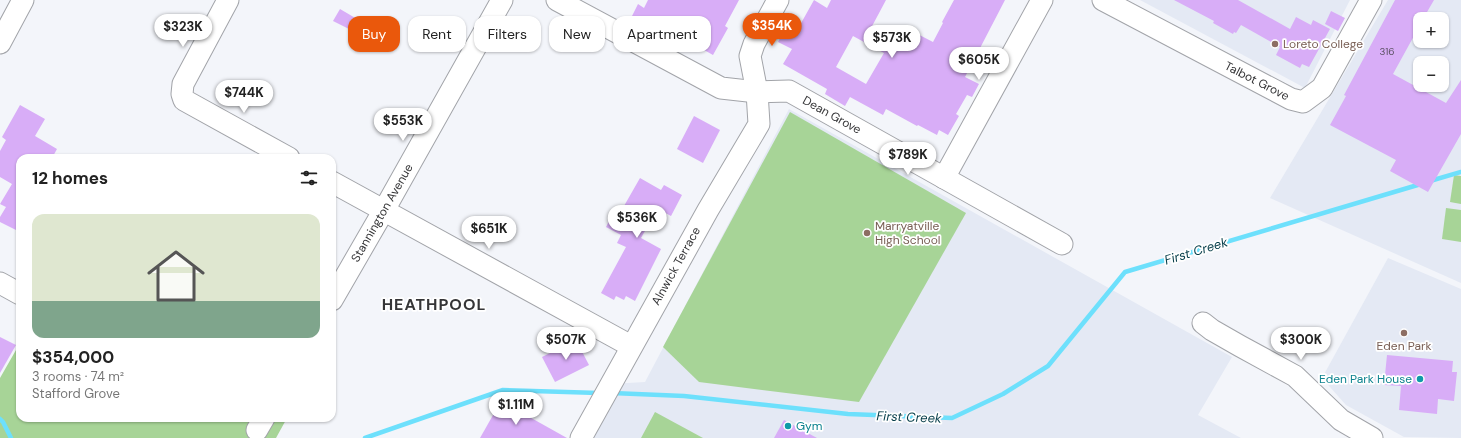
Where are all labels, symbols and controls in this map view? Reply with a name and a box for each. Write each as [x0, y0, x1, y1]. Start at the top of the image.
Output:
map controls [1413, 12, 1449, 92]
button: + [1413, 12, 1449, 48]
pin: $354K [744, 13, 800, 47]
pin: $323K [155, 14, 211, 48]
chip: Buy [348, 16, 400, 52]
chip: Rent [408, 16, 466, 52]
chip: Filters [474, 16, 541, 52]
chip: New [549, 16, 605, 52]
chip: Apartment [613, 16, 711, 52]
text: $354K [752, 17, 792, 34]
text: $323K [163, 18, 203, 35]
pin: $573K [864, 25, 920, 59]
text: $573K [872, 29, 912, 46]
place label: Loreto College [1283, 36, 1363, 52]
marker: Loreto College [1270, 39, 1280, 49]
house number: 316 [1379, 45, 1395, 58]
pin: $605K [951, 47, 1007, 81]
text: $605K [958, 51, 1000, 68]
button: − [1413, 56, 1449, 92]
street label: Talbot Grove [1222, 58, 1292, 104]
pin: $744K [216, 80, 272, 114]
text: $744K [224, 84, 264, 101]
street label: Dean Grove [800, 92, 864, 138]
pin: $553K [375, 108, 431, 142]
text: $553K [383, 112, 423, 129]
pin: $789K [880, 142, 936, 176]
text: $789K [888, 146, 928, 163]
street label: Stannington Avenue [347, 161, 417, 265]
text: 12 homes [32, 167, 108, 189]
icon: filters [298, 167, 320, 189]
pin: $536K [609, 205, 665, 239]
text: $536K [617, 209, 657, 226]
pin: $651K [461, 216, 517, 250]
place label: Marryatville High School [875, 218, 940, 248]
text: $651K [470, 220, 508, 237]
street label: Alnwick Terrace [648, 224, 704, 308]
marker: Marryatville High School [862, 228, 872, 238]
water label: First Creek [1162, 233, 1230, 269]
icon: home [140, 240, 212, 312]
district label: HEATHPOOL [382, 294, 486, 315]
pin: $507K [538, 327, 594, 361]
pin: $300K [1273, 327, 1329, 361]
marker: Eden Park [1399, 328, 1409, 338]
text: $507K [546, 331, 586, 348]
text: $300K [1280, 331, 1322, 348]
place label: Eden Park [1377, 338, 1431, 354]
text: $354,000 [32, 346, 114, 368]
text: 3 rooms · 74 m² [32, 368, 124, 385]
place label: Eden Park House [1319, 371, 1412, 387]
marker: Eden Park House [1415, 374, 1425, 384]
text: Stafford Grove [32, 385, 120, 402]
pin: $1.11M [483, 392, 549, 426]
text: $1.11M [498, 396, 534, 413]
water label: First Creek [876, 407, 942, 427]
place label: Gym [796, 418, 822, 434]
marker: Gym [783, 421, 793, 431]

